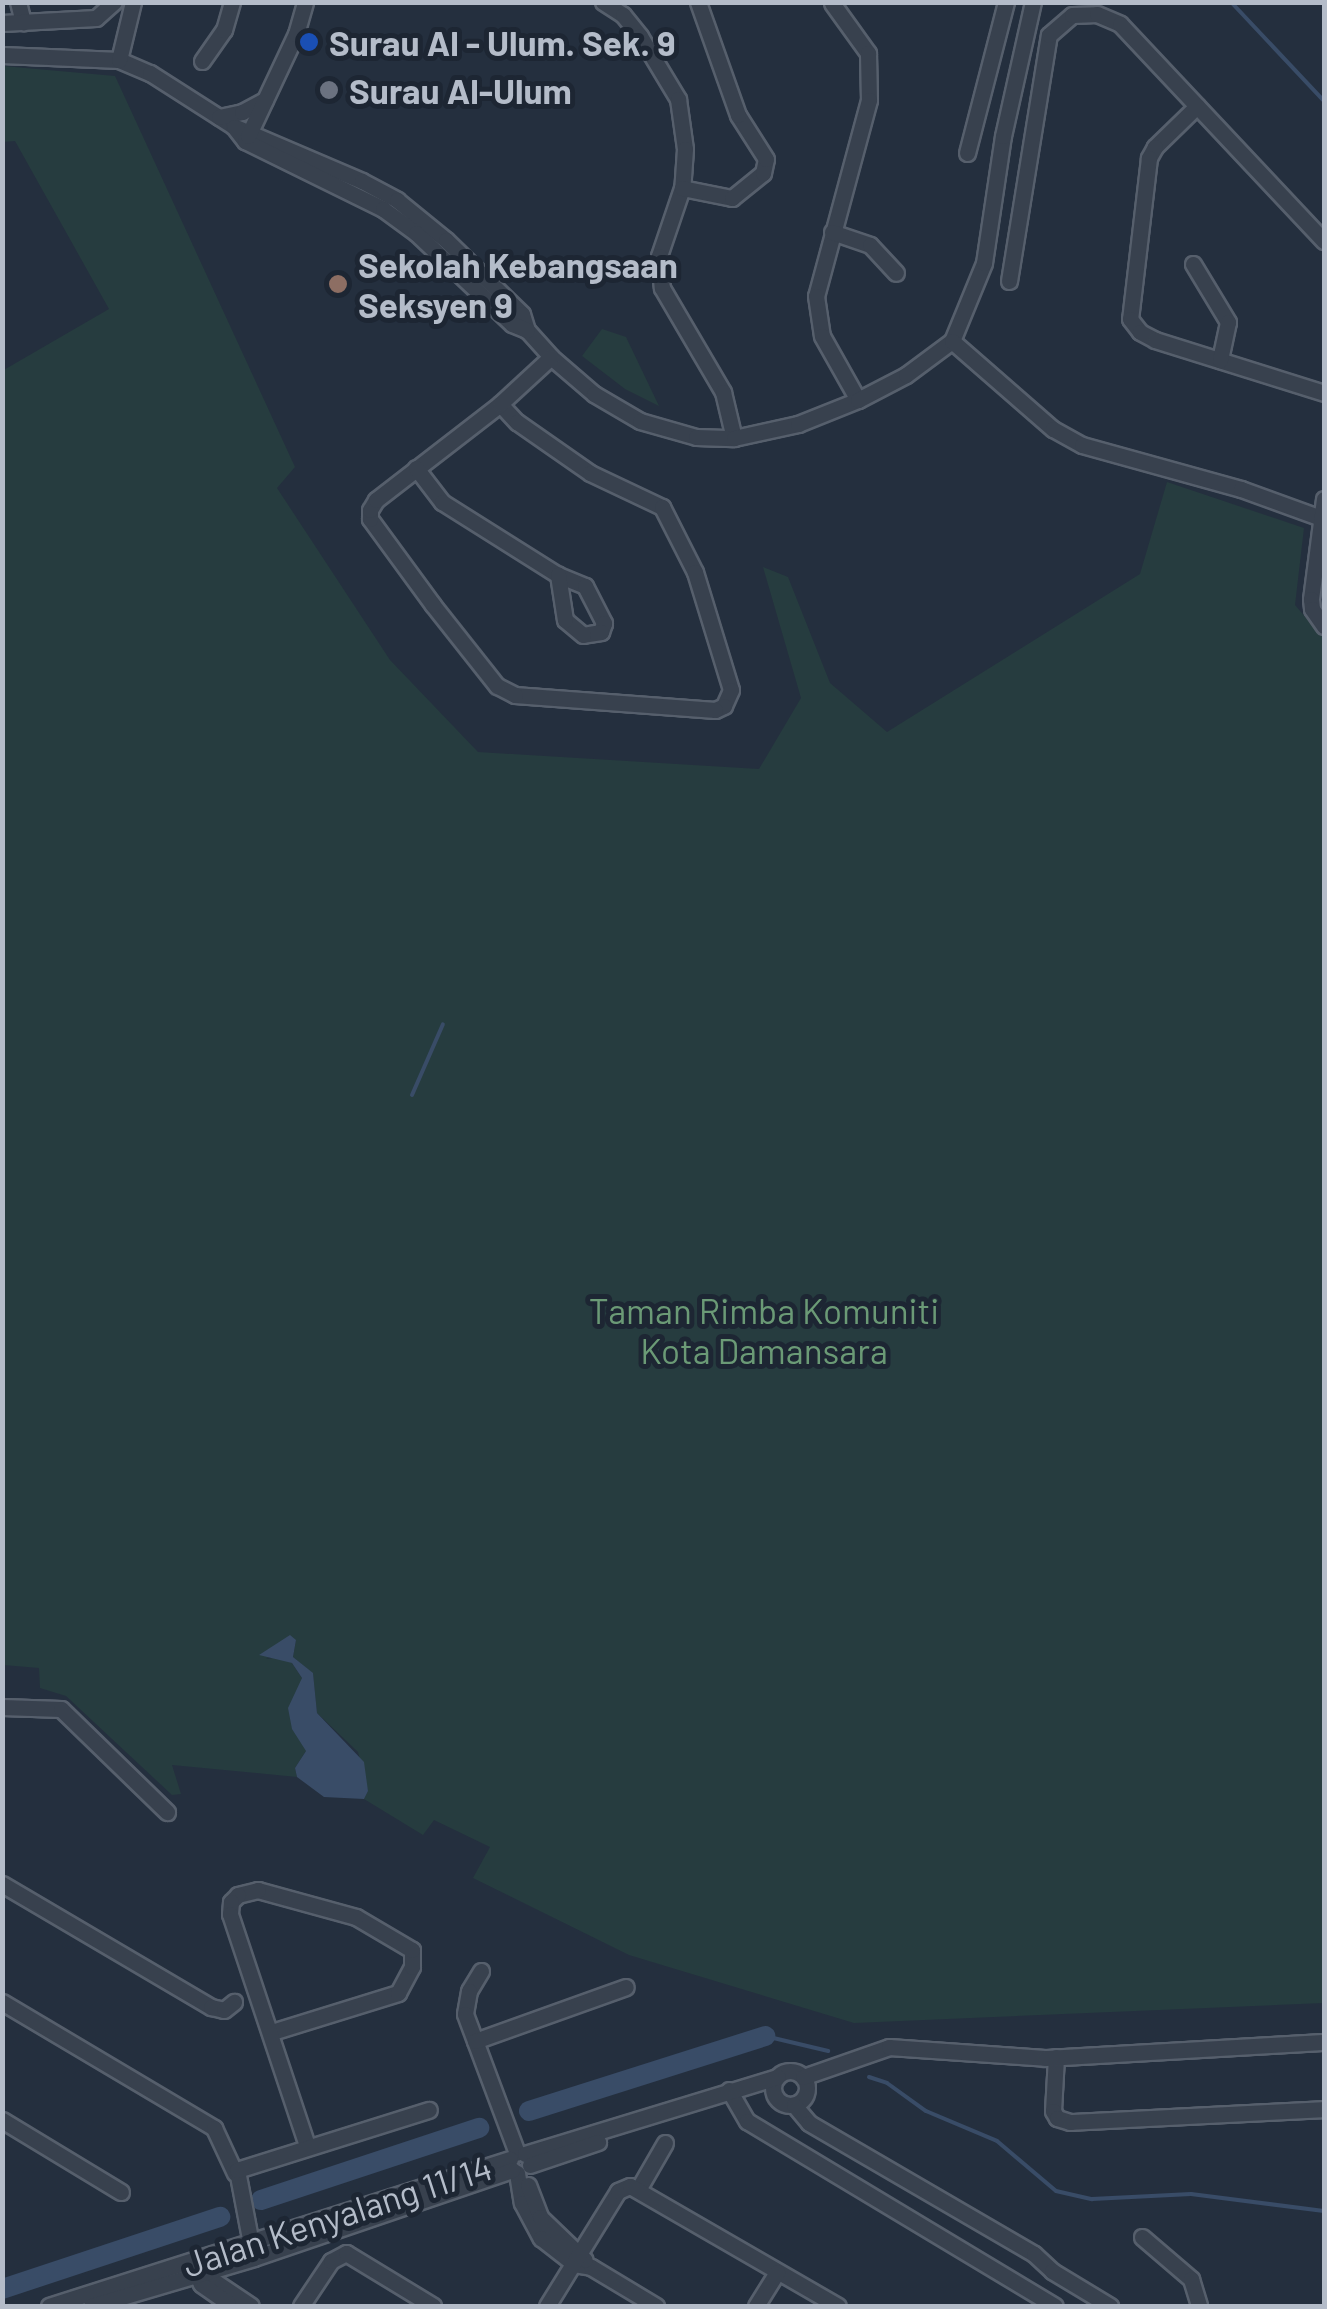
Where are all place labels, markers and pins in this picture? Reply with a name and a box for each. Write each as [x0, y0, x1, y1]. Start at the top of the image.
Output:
place label: Surau Al - Ulum. Sek. 9 [329, 21, 676, 63]
marker: Surau Al - Ulum. Sek. 9 [298, 31, 320, 53]
place label: Surau Al-Ulum [349, 69, 572, 111]
marker: Surau Al-Ulum [318, 79, 340, 101]
place label: Sekolah Kebangsaan Seksyen 9 [358, 243, 678, 325]
marker: Sekolah Kebangsaan Seksyen 9 [327, 273, 349, 295]

